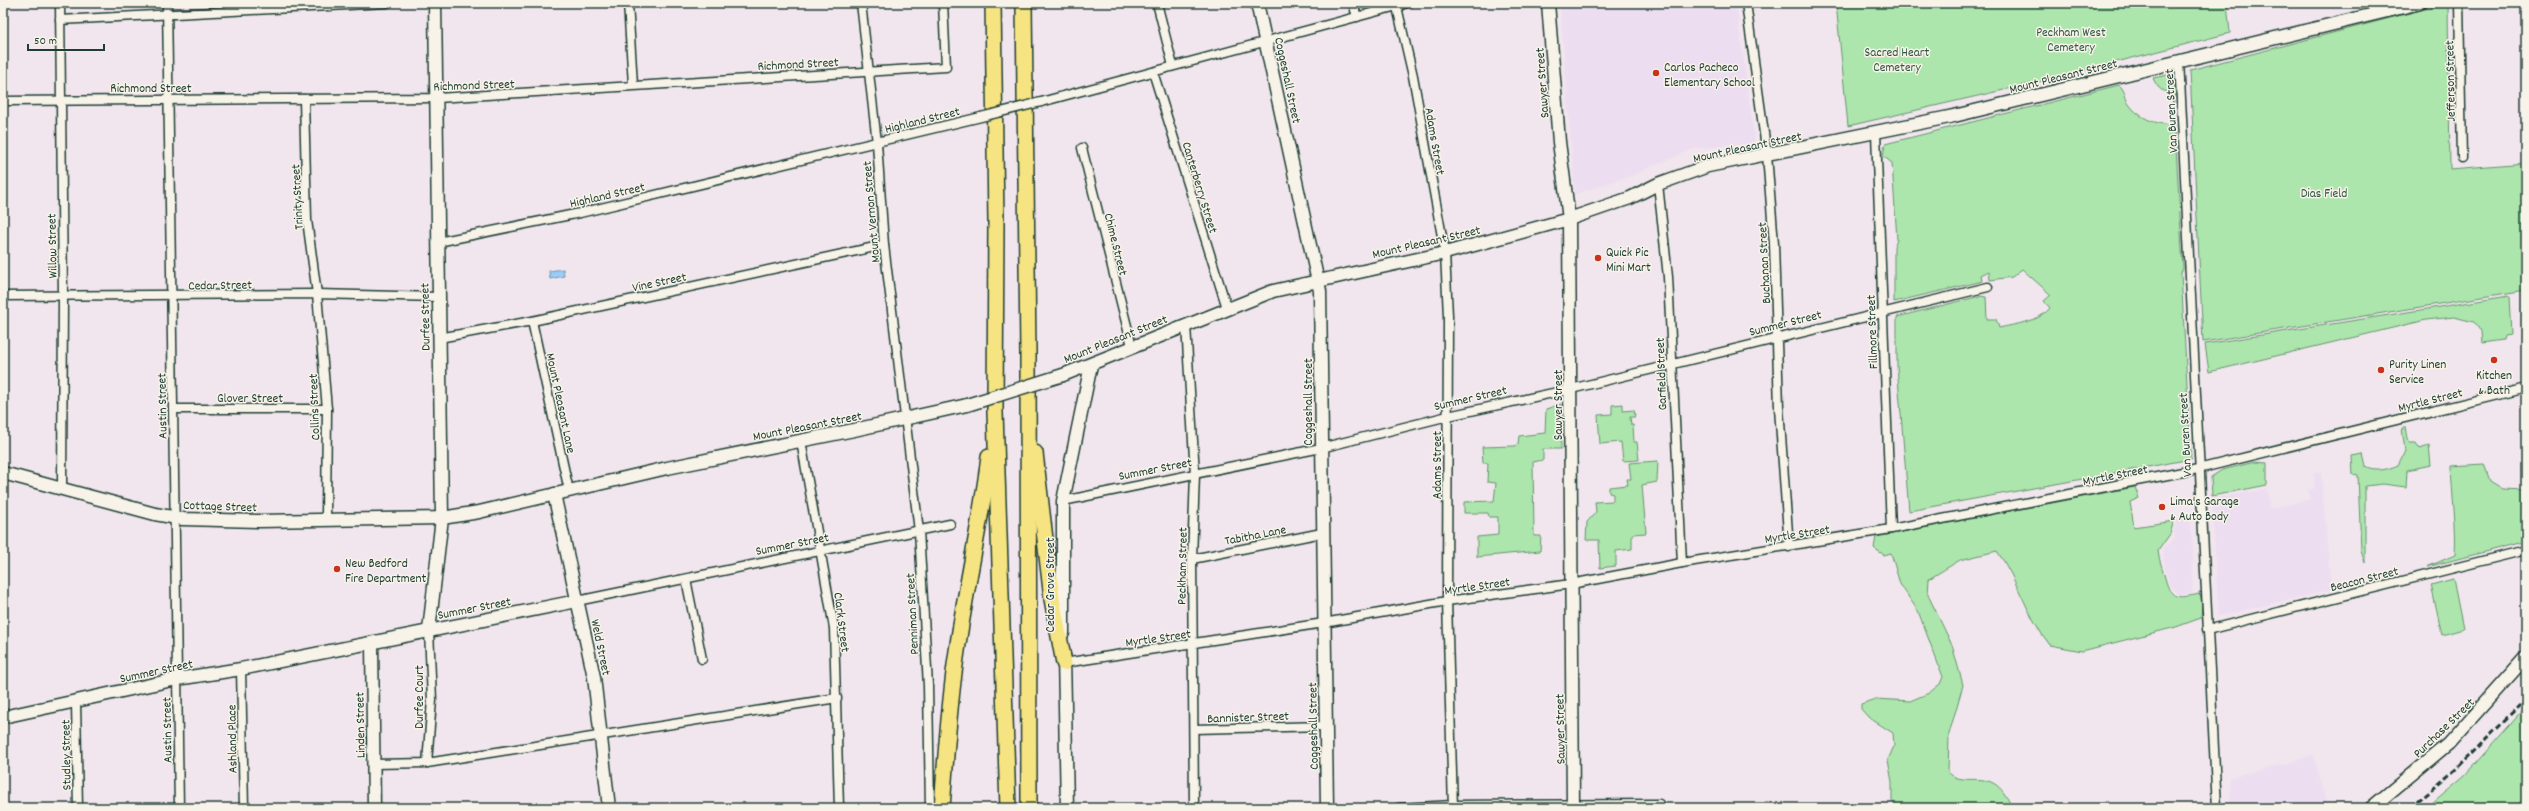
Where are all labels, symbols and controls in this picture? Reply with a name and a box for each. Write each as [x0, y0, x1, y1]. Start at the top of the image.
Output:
park label: Peckham West Cemetery [2036, 24, 2106, 58]
scale bar [28, 26, 104, 52]
text: 50 m [34, 33, 57, 50]
street label: Coggeshall Street [1268, 36, 1305, 126]
street label: Jefferson Street [2441, 40, 2462, 122]
park label: Sacred Heart Cemetery [1865, 44, 1930, 78]
street label: Sawyer Street [1532, 47, 1555, 119]
street label: Richmond Street [757, 54, 839, 77]
street label: Mount Pleasant Street [2008, 55, 2120, 100]
place label: Carlos Pacheco Elementary School [1664, 59, 1755, 93]
marker: Carlos Pacheco Elementary School [1651, 68, 1661, 78]
street label: Van Buren Street [2161, 68, 2184, 153]
street label: Richmond Street [433, 76, 515, 97]
street label: Richmond Street [110, 80, 192, 99]
street label: Highland Street [883, 103, 962, 140]
street label: Adams Street [1418, 106, 1449, 177]
street label: Mount Pleasant Street [1691, 128, 1804, 169]
street label: Canterberry Street [1176, 140, 1222, 236]
street label: Mount Vernon Street [859, 160, 886, 263]
street label: Trinity Street [287, 164, 310, 230]
street label: Highland Street [568, 179, 647, 214]
park label: Dias Field [2301, 185, 2347, 204]
street label: Chime Street [1098, 211, 1132, 278]
street label: Willow Street [43, 213, 64, 279]
street label: Buchanan Street [1754, 221, 1777, 304]
street label: Mount Pleasant Street [1371, 222, 1483, 265]
place label: Quick Pic Mini Mart [1606, 244, 1651, 278]
marker: Quick Pic Mini Mart [1593, 253, 1603, 263]
street label: Vine Street [631, 268, 689, 298]
street label: Cedar Street [188, 276, 252, 297]
street label: Durfee Street [416, 283, 437, 351]
street label: Fillmore Street [1863, 294, 1884, 369]
street label: Summer Street [1747, 306, 1824, 343]
street label: Mount Pleasant Street [1061, 311, 1171, 370]
street label: Garfield Street [1652, 337, 1673, 411]
street label: Mount Pleasant Lane [540, 352, 580, 456]
marker: Kitchen & Bath [2489, 355, 2499, 365]
place label: Purity Linen Service [2389, 356, 2446, 390]
street label: Coggeshall Street [1300, 358, 1319, 446]
marker: Purity Linen Service [2376, 365, 2386, 375]
place label: Kitchen & Bath [2476, 367, 2512, 401]
street label: Sawyer Street [1550, 370, 1569, 440]
street label: Austin Street [153, 373, 174, 439]
street label: Collins Street [305, 373, 326, 441]
street label: Summer Street [1432, 382, 1509, 417]
street label: Myrtle Street [2396, 384, 2465, 419]
street label: Glover Street [217, 390, 283, 409]
street label: Van Buren Street [2175, 392, 2198, 477]
street label: Mount Pleasant Street [751, 408, 864, 447]
street label: Adams Street [1429, 431, 1448, 499]
street label: Summer Street [1117, 454, 1194, 487]
street label: Myrtle Street [2081, 461, 2150, 492]
place label: Lima's Garage & Auto Body [2170, 493, 2239, 527]
street label: Cottage Street [183, 497, 257, 518]
marker: Lima's Garage & Auto Body [2157, 502, 2167, 512]
street label: Tabitha Lane [1223, 521, 1288, 552]
street label: Myrtle Street [1763, 521, 1832, 550]
street label: Peckham Street [1173, 527, 1194, 605]
street label: Summer Street [754, 529, 831, 562]
street label: Cedar Grove Street [1042, 537, 1061, 633]
place label: New Bedford Fire Department [345, 555, 426, 589]
street label: Beacon Street [2329, 563, 2401, 598]
marker: New Bedford Fire Department [332, 564, 342, 574]
street label: Penniman Street [902, 572, 925, 655]
street label: Myrtle Street [1443, 573, 1511, 601]
street label: Clark Street [827, 591, 854, 654]
street label: Summer Street [436, 593, 513, 626]
street label: Weld Street [584, 618, 615, 678]
street label: Myrtle Street [1124, 625, 1192, 653]
street label: Summer Street [118, 655, 195, 689]
street label: Durfee Court [411, 665, 430, 729]
street label: Coggeshall Street [1304, 682, 1325, 770]
street label: Linden Street [351, 692, 372, 758]
street label: Sawyer Street [1551, 693, 1572, 764]
street label: Purchase Street [2410, 694, 2480, 763]
street label: Austin Street [158, 697, 179, 763]
street label: Ashland Place [223, 704, 244, 774]
street label: Bannister Street [1207, 708, 1290, 729]
street label: Studley Street [57, 719, 78, 791]

